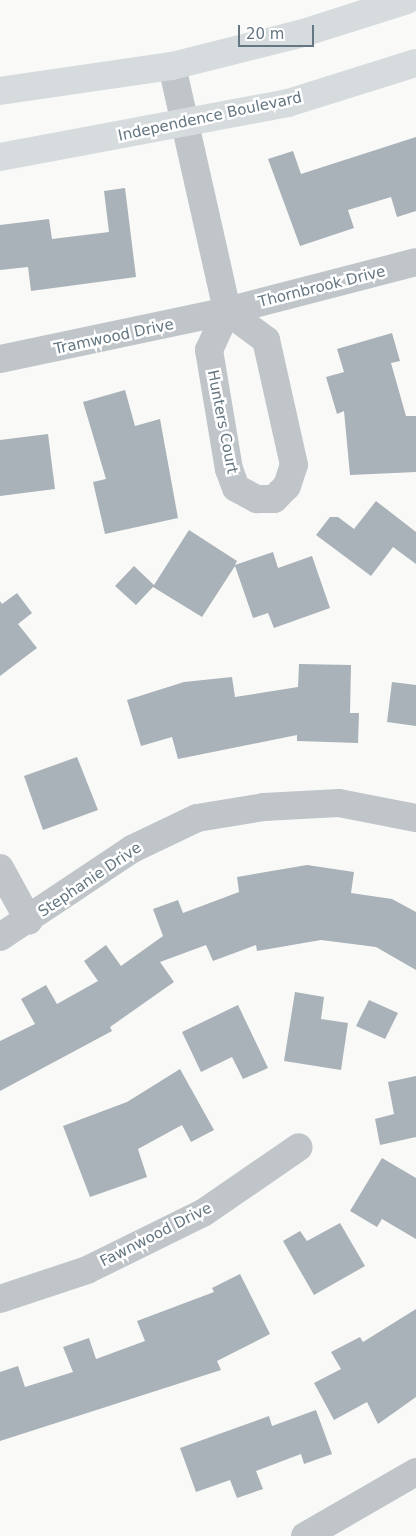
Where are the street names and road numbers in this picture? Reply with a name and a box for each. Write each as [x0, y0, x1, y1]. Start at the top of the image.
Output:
street label: Independence Boulevard [117, 89, 303, 145]
street label: Thornbrook Drive [257, 262, 387, 312]
street label: Tramwood Drive [53, 316, 175, 358]
street label: Hunters Court [203, 369, 241, 475]
street label: Stephanie Drive [35, 839, 145, 921]
street label: Fawnwood Drive [97, 1199, 215, 1271]

